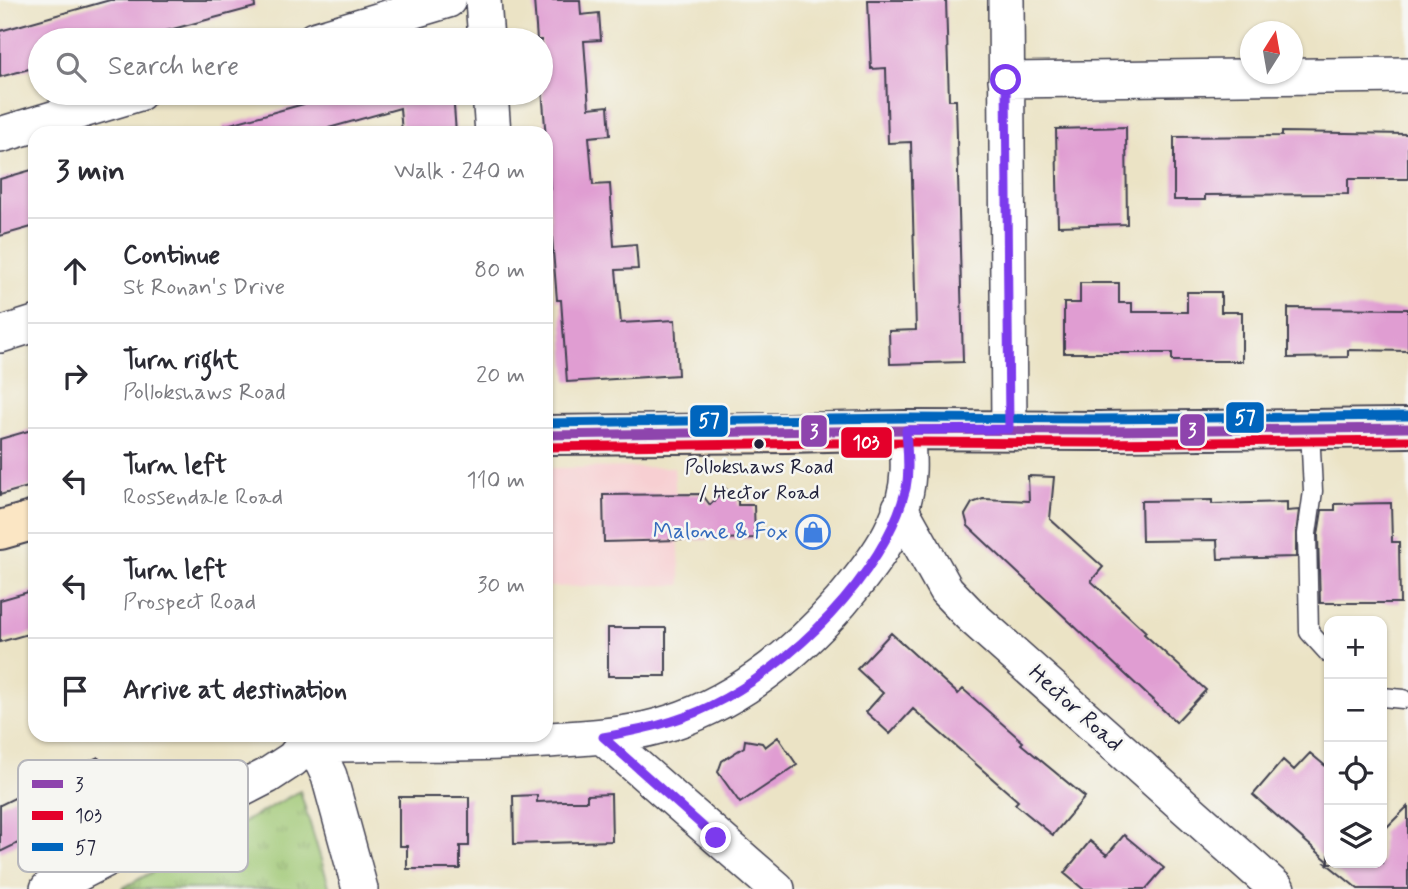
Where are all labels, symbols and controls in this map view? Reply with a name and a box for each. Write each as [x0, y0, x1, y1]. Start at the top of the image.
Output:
north arrow [1240, 21, 1303, 84]
search box [28, 28, 553, 105]
icon: search [52, 48, 90, 86]
text: Search here [108, 50, 239, 84]
route start [990, 64, 1021, 95]
text: 3 min [56, 152, 125, 191]
text: Walk · 240 m [394, 157, 525, 187]
text: Continue [123, 239, 220, 273]
icon: ahead [56, 252, 94, 290]
text: 80 m [474, 256, 525, 286]
text: St Ronan's Drive [123, 273, 285, 303]
text: Turn right [123, 344, 239, 378]
icon: right [56, 357, 94, 395]
text: 20 m [476, 361, 525, 391]
text: Pollokshaws Road [123, 378, 286, 408]
line badge: 57 [1225, 401, 1265, 434]
line badge: 57 [689, 404, 729, 438]
text: 57 [1235, 406, 1256, 431]
text: 57 [699, 409, 720, 434]
line badge: 3 [1179, 413, 1206, 447]
line badge: 3 [800, 414, 828, 448]
text: 3 [1188, 419, 1197, 444]
text: 3 [810, 420, 819, 445]
line badge: 103 [840, 426, 893, 459]
text: 103 [852, 431, 880, 456]
marker: Pollokshaws Road / Hector Road [752, 437, 766, 451]
text: Turn left [123, 449, 227, 483]
place label: Pollokshaws Road / Hector Road [685, 453, 833, 507]
icon: left [56, 462, 94, 500]
text: 110 m [466, 466, 525, 496]
text: Rossendale Road [123, 483, 283, 513]
shop icon: Malone & Fox [794, 513, 832, 551]
place label: Malone & Fox [653, 517, 788, 547]
text: Turn left [123, 554, 227, 588]
icon: left [56, 567, 94, 605]
text: 30 m [477, 571, 525, 601]
text: Prospect Road [123, 588, 256, 618]
map controls [1324, 616, 1387, 868]
button: + [1324, 616, 1387, 679]
street label: Hector Road [1022, 659, 1128, 759]
icon: arrive [56, 672, 94, 710]
text: Arrive at destination [123, 674, 347, 708]
button: − [1324, 679, 1387, 742]
button: locate [1324, 742, 1387, 805]
legend [18, 760, 248, 872]
text: 3 [75, 773, 84, 798]
text: 103 [75, 804, 102, 829]
button: layers [1324, 805, 1387, 868]
route end [700, 822, 731, 853]
text: 57 [75, 836, 96, 861]

